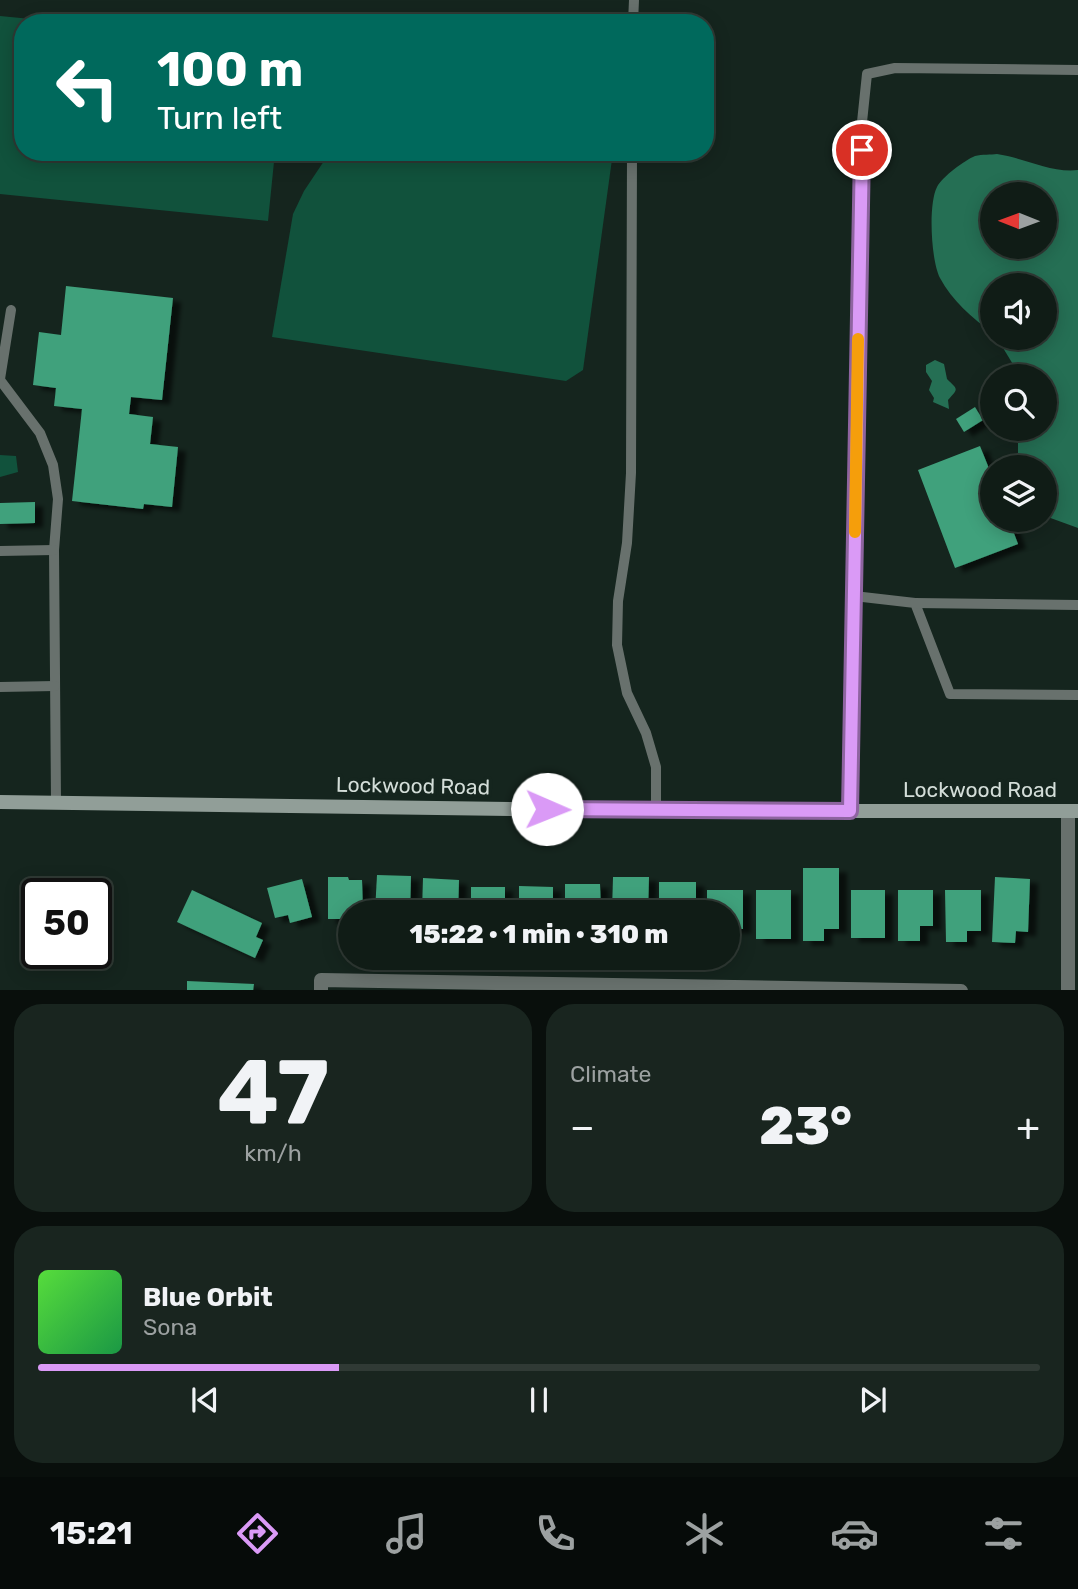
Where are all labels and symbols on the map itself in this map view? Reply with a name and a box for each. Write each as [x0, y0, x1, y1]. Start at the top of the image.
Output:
pin [832, 120, 892, 180]
north arrow [980, 182, 1057, 259]
street label: Lockwood Road [336, 772, 490, 799]
position arrow [510, 772, 584, 846]
street label: Lockwood Road [903, 777, 1057, 802]
speed limit sign: 50 [21, 878, 112, 969]

